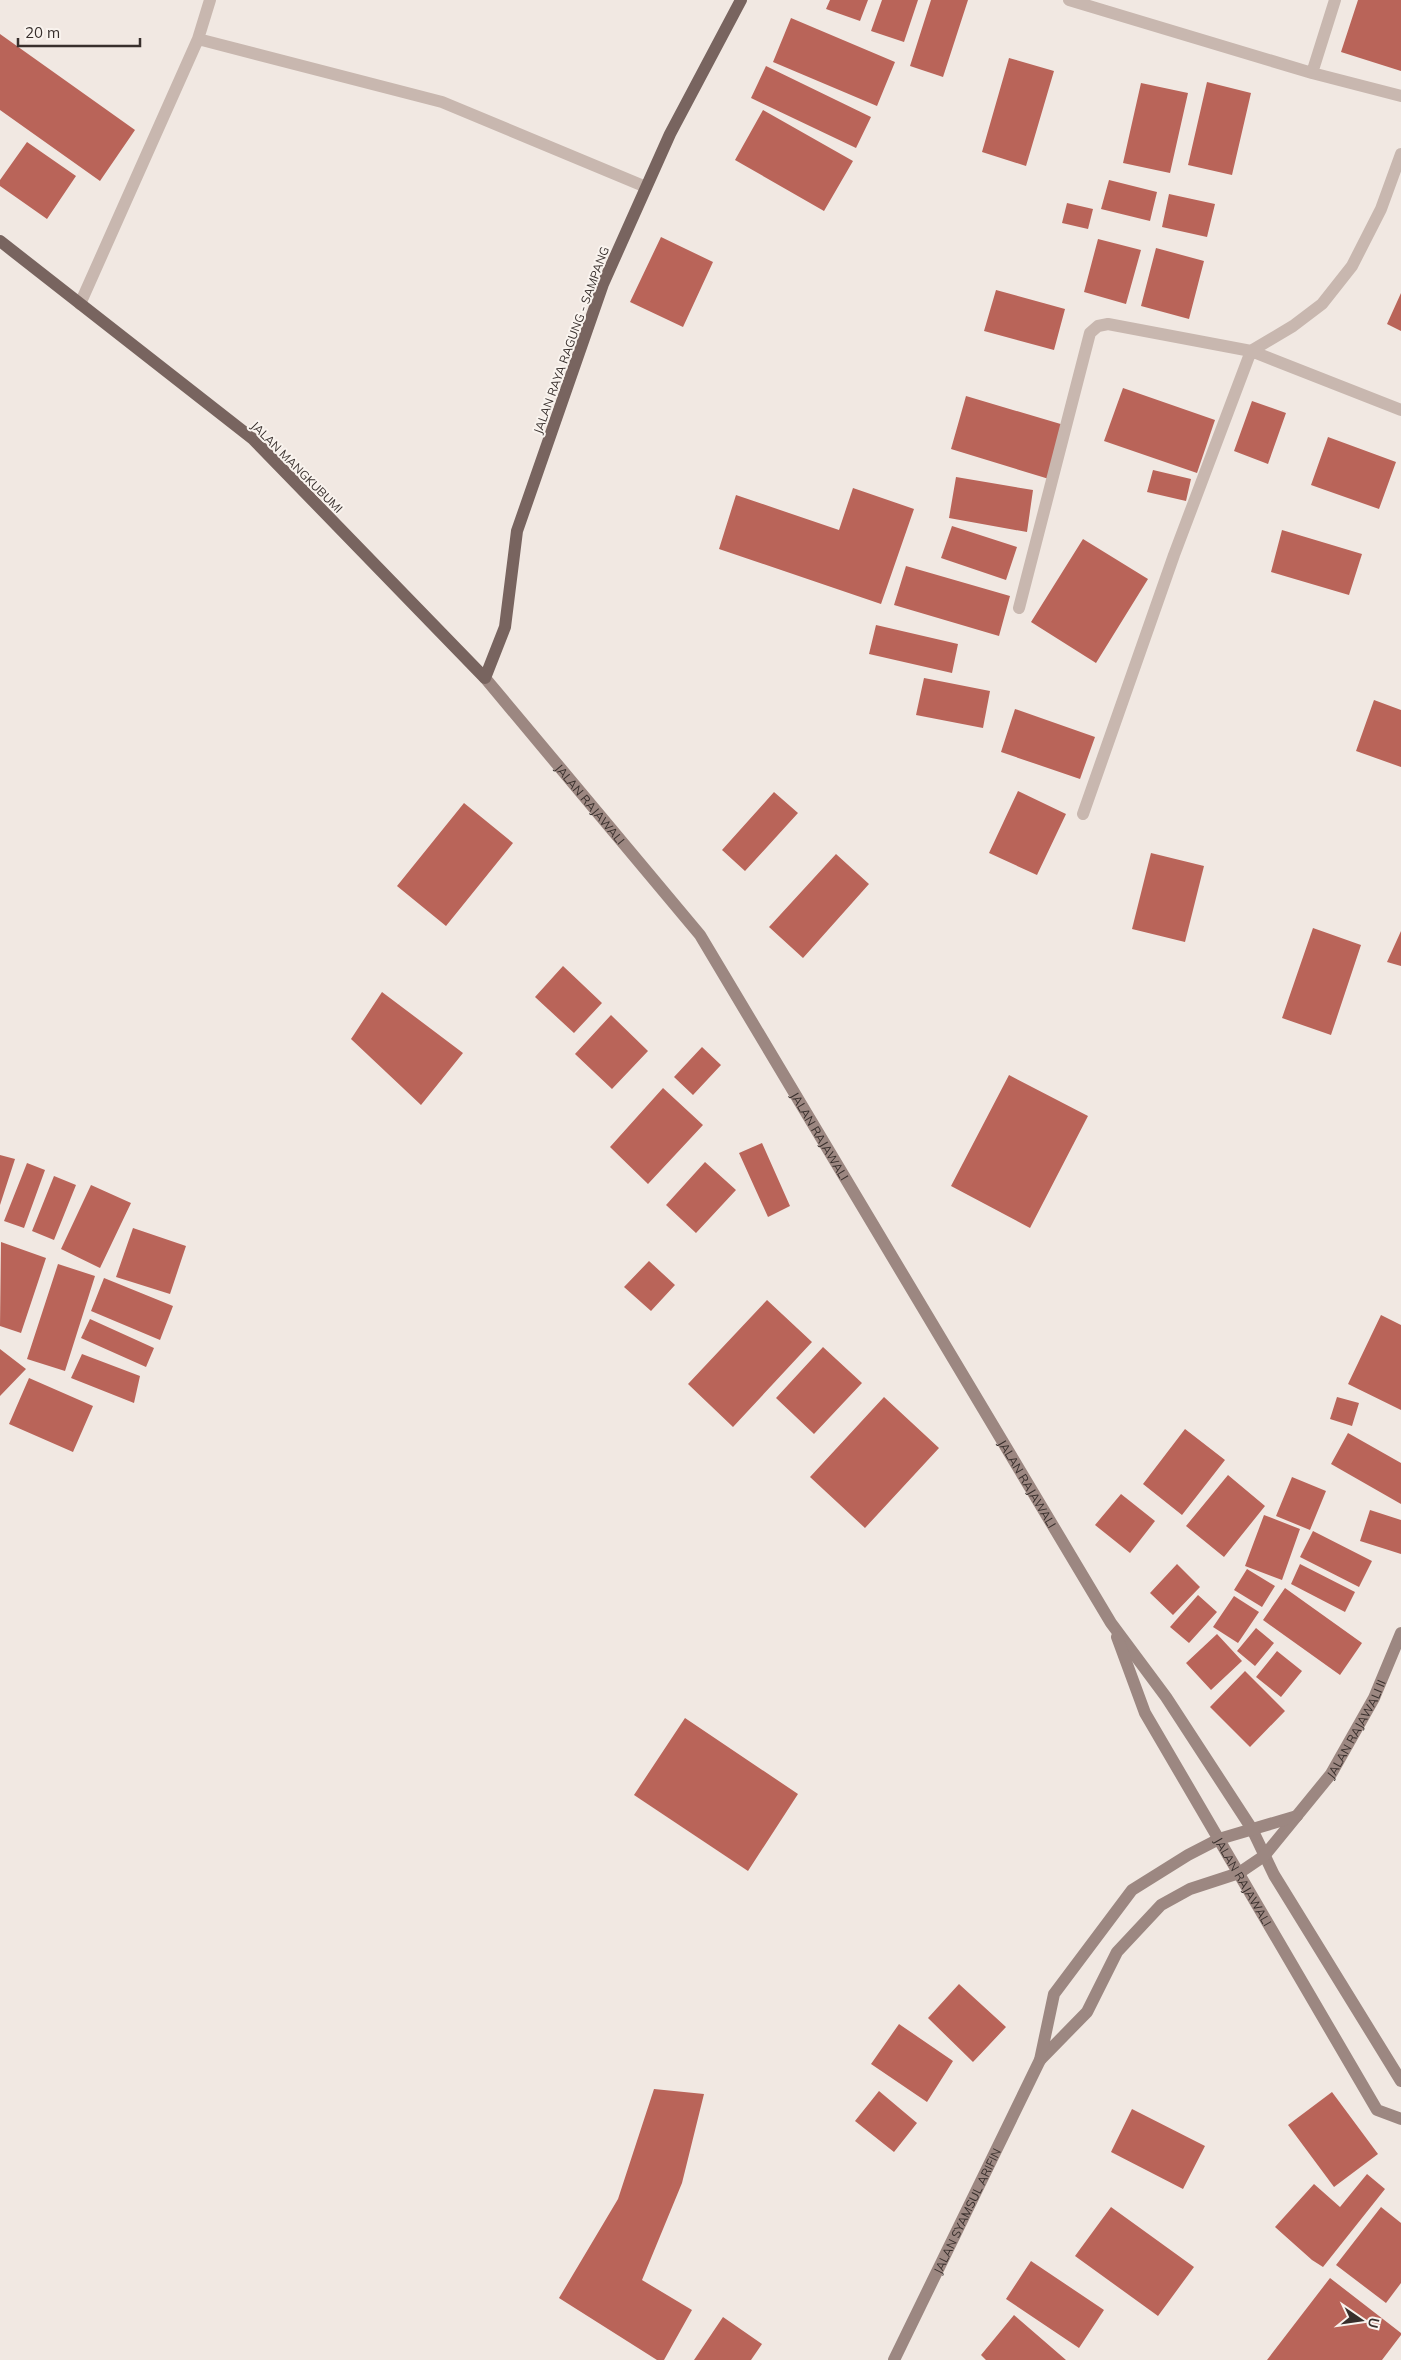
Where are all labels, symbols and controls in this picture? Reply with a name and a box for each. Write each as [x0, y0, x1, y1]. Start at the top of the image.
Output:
scale bar [18, 15, 140, 47]
text: 20 m [25, 23, 60, 42]
street label: JALAN RAYA RAGUNG - SAMPANG [530, 244, 612, 436]
street label: JALAN MANGKUBUMI [248, 418, 346, 516]
street label: JALAN RAJAWALI [552, 760, 628, 847]
street label: JALAN RAJAWALI [788, 1089, 852, 1183]
street label: JALAN RAJAWALI [995, 1436, 1060, 1531]
street label: JALAN RAJAWALI II [1323, 1677, 1388, 1781]
street label: JALAN RAJAWALI [1212, 1834, 1275, 1929]
street label: JALAN SYAMSUL ARIFIN [930, 2145, 1004, 2276]
north arrow [1336, 2295, 1386, 2345]
text: U [1364, 2316, 1384, 2330]

